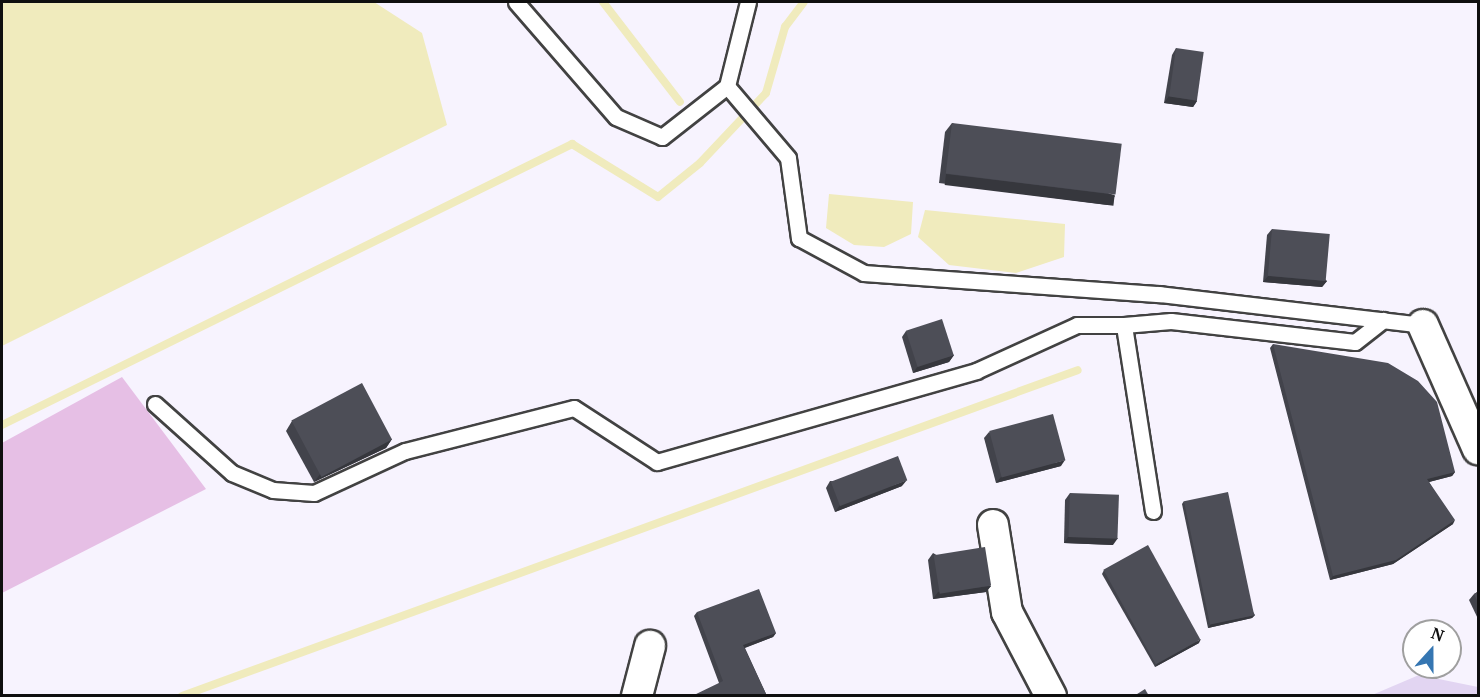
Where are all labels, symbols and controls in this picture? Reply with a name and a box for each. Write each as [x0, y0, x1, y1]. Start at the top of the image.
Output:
north arrow [1402, 619, 1462, 679]
text: N [1428, 622, 1447, 647]

